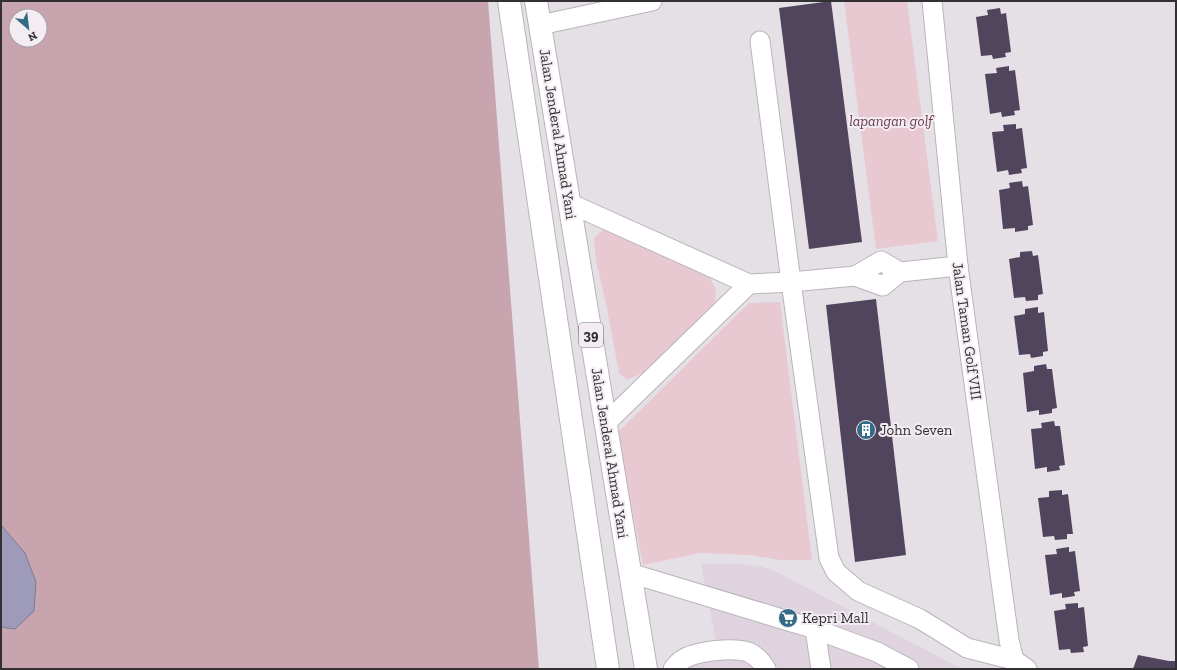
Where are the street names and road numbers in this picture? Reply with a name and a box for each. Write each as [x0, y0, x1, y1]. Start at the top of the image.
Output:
street label: Jalan Jenderal Ahmad Yani [536, 48, 580, 220]
street label: Jalan Taman Golf VIII [948, 261, 986, 401]
road number: 39 [579, 323, 603, 347]
street label: Jalan Jenderal Ahmad Yani [588, 367, 632, 539]

